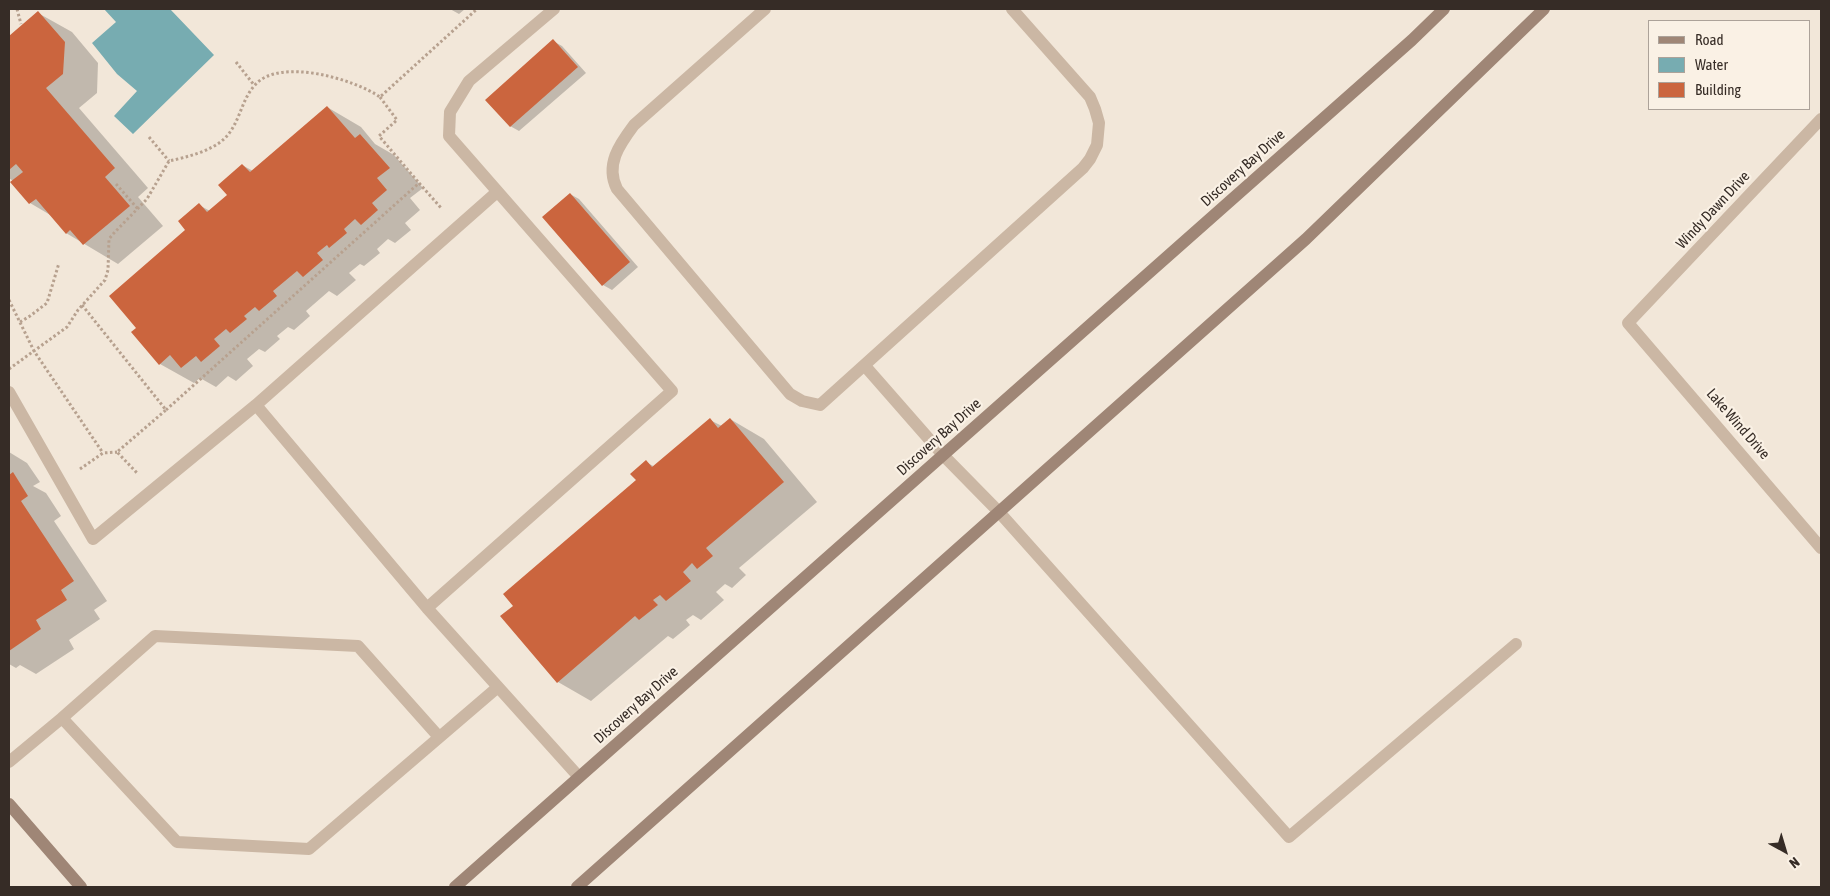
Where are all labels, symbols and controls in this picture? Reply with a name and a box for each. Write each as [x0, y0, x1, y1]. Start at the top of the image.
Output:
legend [1648, 20, 1810, 110]
text: Road [1695, 31, 1724, 48]
text: Water [1695, 56, 1728, 73]
text: Building [1695, 81, 1741, 98]
street label: Discovery Bay Drive [1197, 126, 1289, 210]
street label: Windy Dawn Drive [1672, 167, 1754, 253]
street label: Lake Wind Drive [1702, 385, 1774, 463]
street label: Discovery Bay Drive [893, 395, 985, 479]
street label: Discovery Bay Drive [590, 663, 682, 747]
north arrow [1760, 826, 1810, 876]
text: N [1786, 854, 1803, 871]

